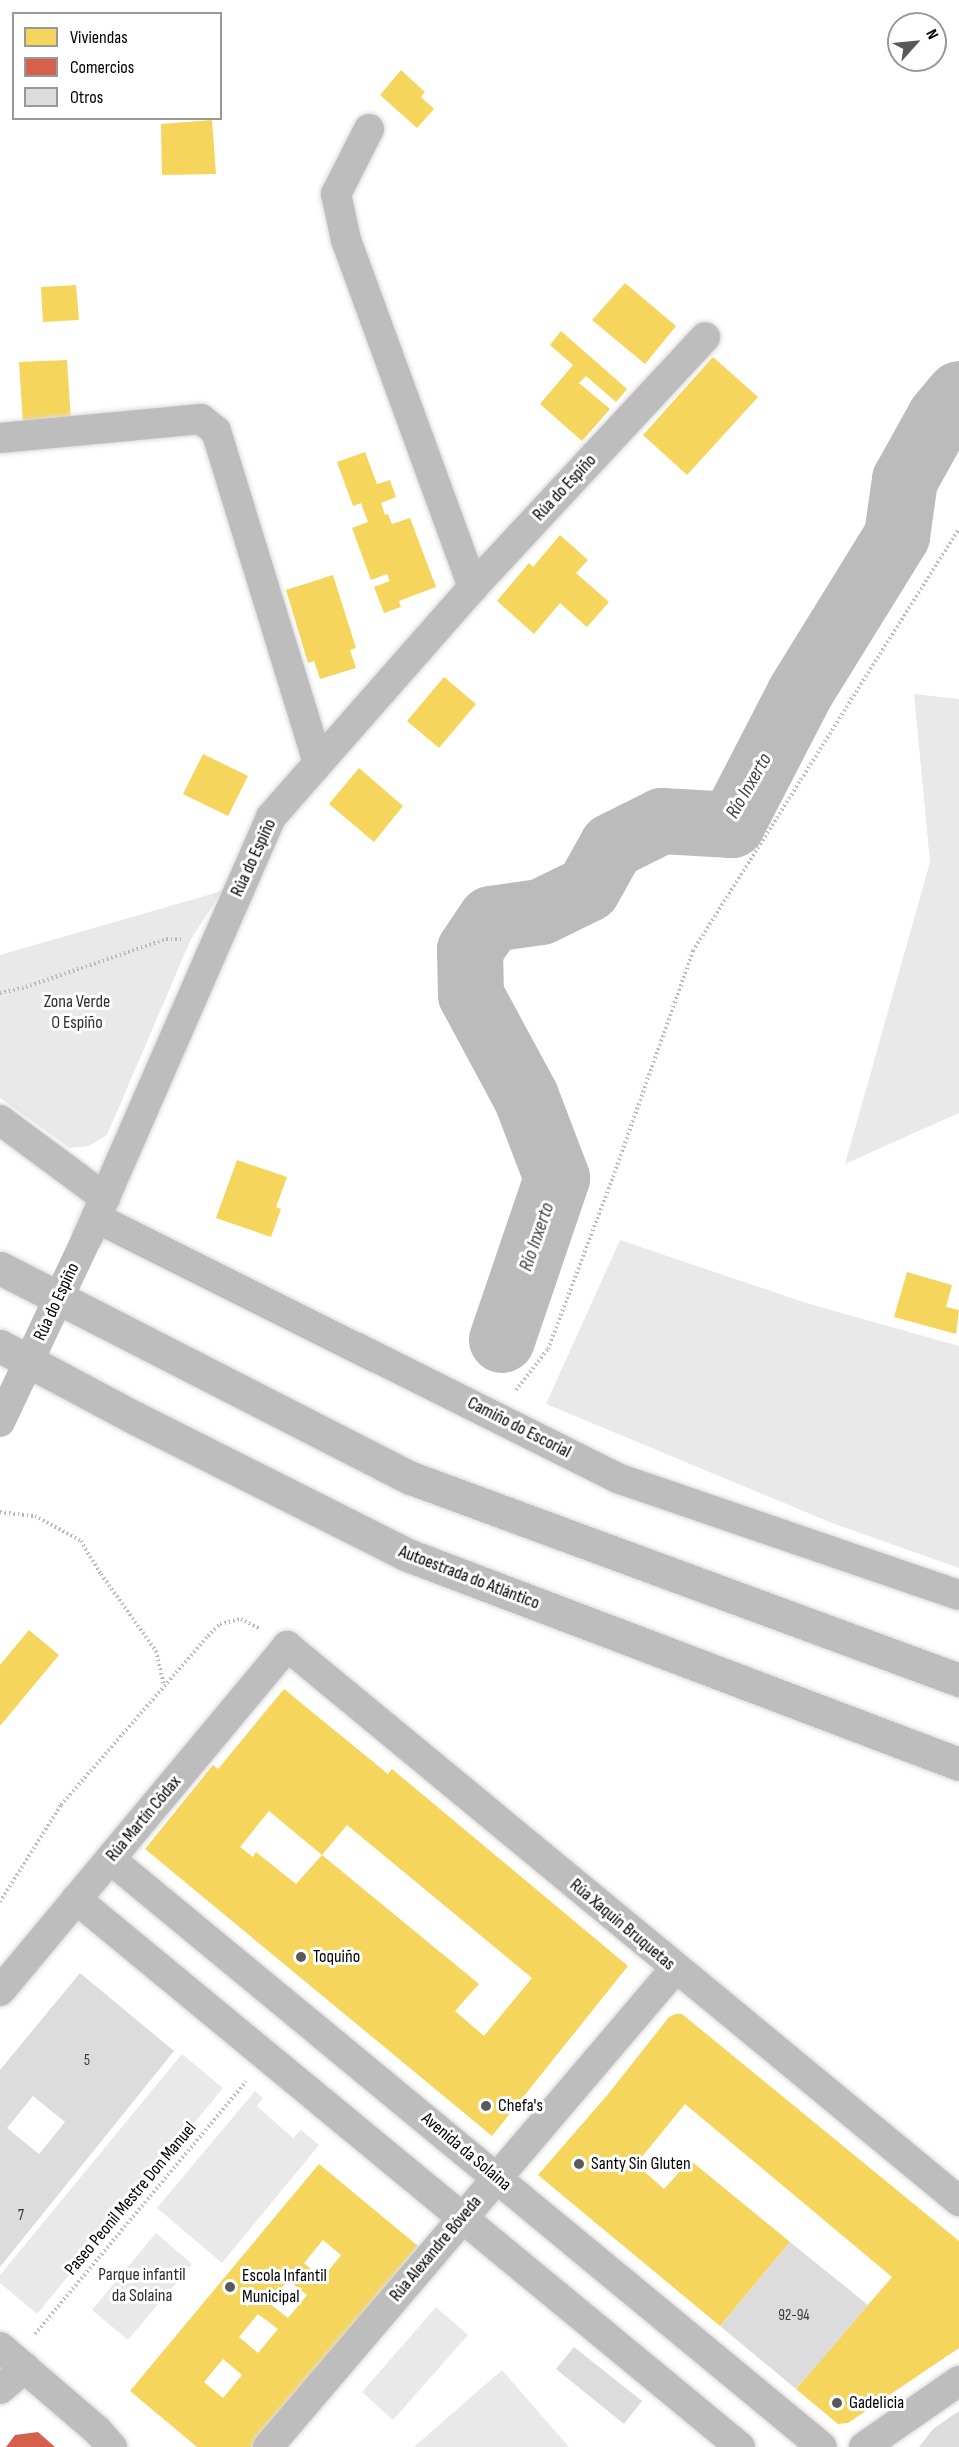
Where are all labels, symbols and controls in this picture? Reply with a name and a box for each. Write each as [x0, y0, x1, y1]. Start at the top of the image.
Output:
legend [12, 12, 222, 120]
north arrow [887, 12, 947, 72]
text: N [921, 26, 942, 43]
text: Viviendas [70, 27, 128, 48]
text: Comercios [70, 57, 134, 78]
text: Otros [70, 87, 103, 108]
street label: Rúa do Espiño [529, 450, 601, 526]
water label: Río Inxerto [721, 749, 777, 823]
street label: Rúa do Espiño [227, 816, 281, 900]
park label: Zona Verde O Espiño [44, 992, 110, 1034]
water label: Río Inxerto [514, 1200, 560, 1274]
street label: Rúa do Espiño [30, 1260, 84, 1344]
street label: Camiño do Escorial [464, 1393, 574, 1463]
street label: Autoestrada do Atlántico [396, 1541, 542, 1615]
street label: Rúa Martín Códax [102, 1772, 186, 1866]
street label: Rúa Xaquín Bruquetas [565, 1875, 679, 1975]
place label: Toquiño [313, 1946, 360, 1968]
marker: Toquiño [294, 1950, 308, 1964]
house number: 5 [84, 2052, 90, 2070]
place label: Chefa's [498, 2095, 543, 2117]
marker: Chefa's [479, 2099, 493, 2113]
street label: Avenida da Solaina [417, 2108, 515, 2196]
street label: Paseo Peonil Mestre Don Manuel [61, 2118, 201, 2280]
place label: Santy Sin Gluten [591, 2153, 691, 2175]
marker: Santy Sin Gluten [572, 2157, 586, 2171]
street label: Rúa Alexandre Bóveda [385, 2192, 487, 2306]
house number: 7 [18, 2207, 24, 2225]
park label: Parque infantil da Solaina [98, 2265, 186, 2308]
place label: Escola Infantil Municipal [242, 2266, 327, 2308]
marker: Escola Infantil Municipal [223, 2280, 237, 2294]
house number: 92-94 [778, 2307, 810, 2325]
place label: Gadelicia [849, 2392, 904, 2414]
marker: Gadelicia [830, 2396, 844, 2410]

